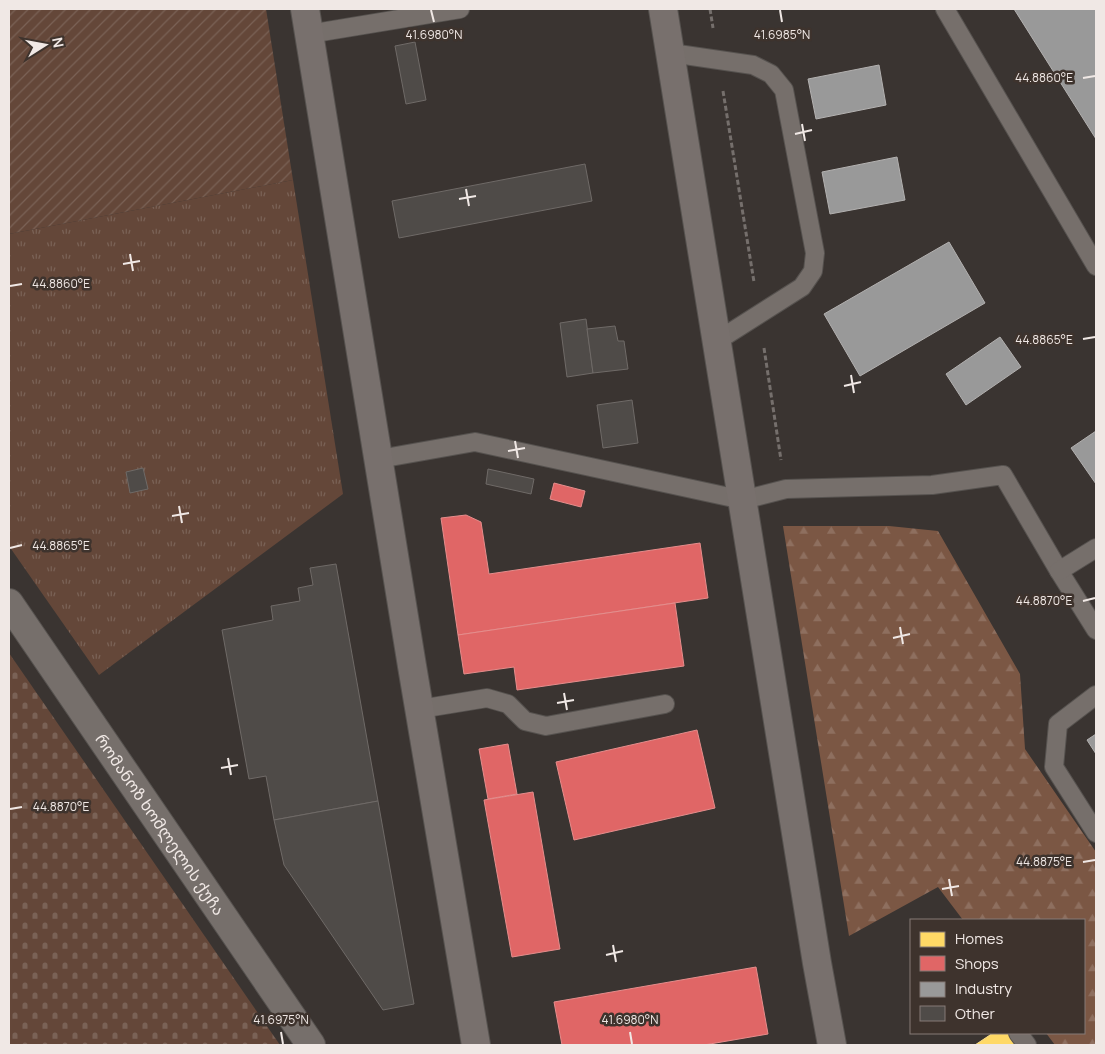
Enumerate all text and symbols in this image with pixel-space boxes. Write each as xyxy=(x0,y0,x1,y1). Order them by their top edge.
north arrow xyxy=(20,20,70,70)
text: 41.6980°N xyxy=(406,26,463,43)
text: 41.6985°N xyxy=(754,26,810,43)
text: N xyxy=(48,36,69,49)
text: 44.8860°E xyxy=(1015,69,1073,86)
text: 44.8860°E xyxy=(32,275,90,292)
text: 44.8865°E xyxy=(1015,331,1073,348)
text: 44.8865°E xyxy=(32,537,90,554)
text: 44.8870°E xyxy=(1016,592,1072,609)
street label: რომანოზ ხომლელის ქუჩა xyxy=(90,729,230,919)
text: 44.8870°E xyxy=(33,798,89,815)
text: 44.8875°E xyxy=(1016,853,1072,870)
legend xyxy=(910,919,1085,1034)
text: Homes xyxy=(955,928,1004,949)
text: Shops xyxy=(955,953,999,974)
text: Industry xyxy=(955,978,1012,999)
text: Other xyxy=(955,1003,996,1024)
text: 41.6975°N xyxy=(253,1011,309,1028)
text: 41.6980°N xyxy=(602,1011,659,1028)

